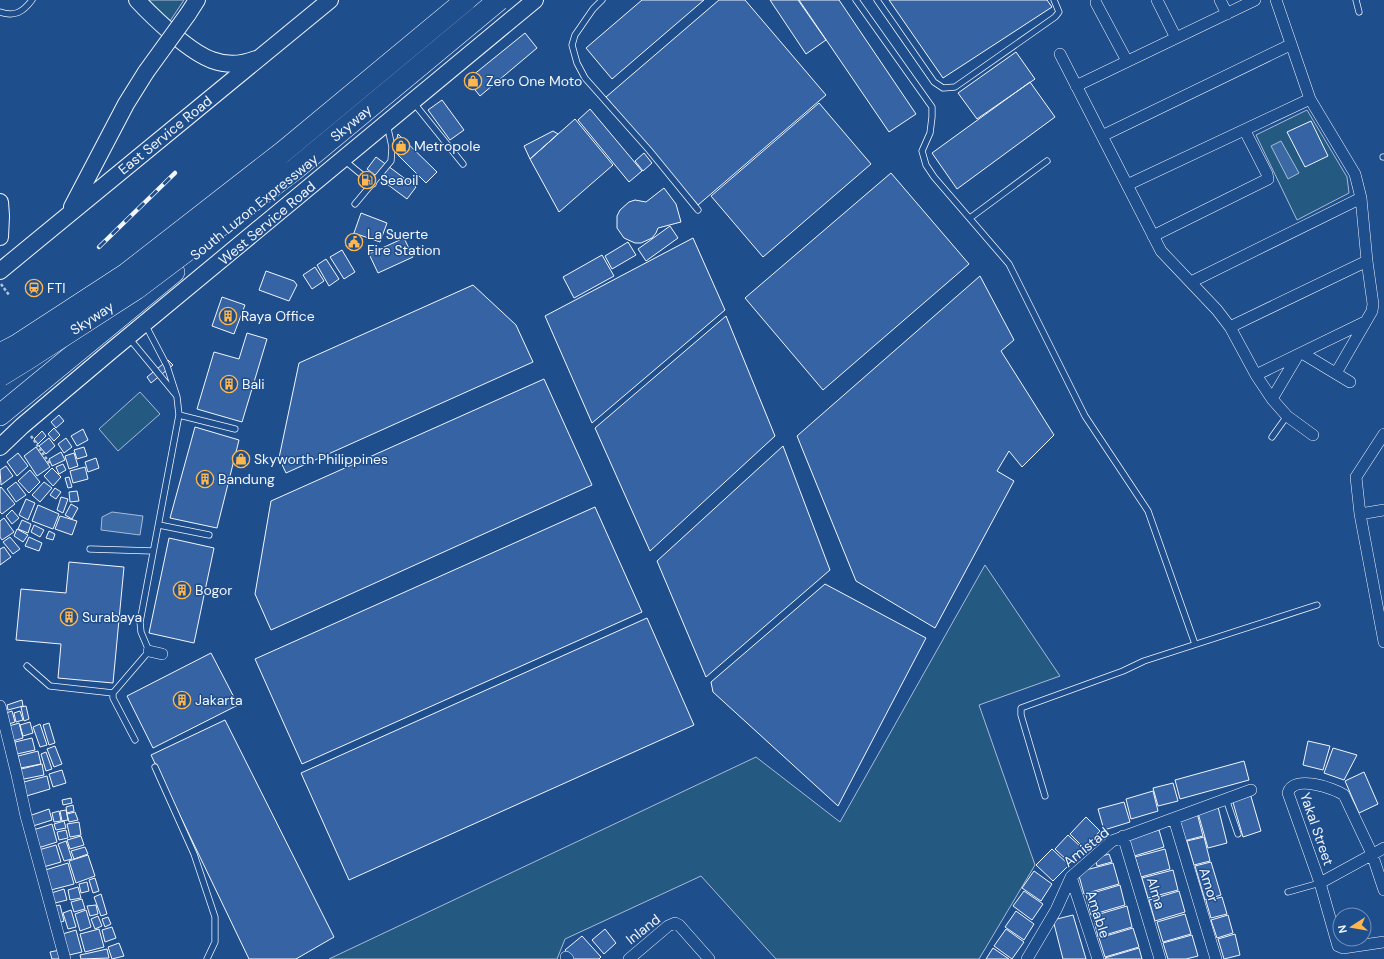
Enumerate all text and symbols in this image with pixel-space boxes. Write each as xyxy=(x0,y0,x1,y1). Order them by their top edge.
shop icon: Zero One Moto xyxy=(463,71,483,91)
place label: Zero One Moto xyxy=(486,72,582,90)
street label: East Service Road xyxy=(114,92,216,178)
street label: Skyway xyxy=(327,100,376,146)
shop icon: Metropole xyxy=(391,136,411,156)
place label: Metropole xyxy=(414,137,480,155)
street label: South Luzon Expressway xyxy=(186,150,322,264)
fuel station icon: Seaoil xyxy=(357,170,377,190)
place label: Seaoil xyxy=(380,171,418,189)
street label: West Service Road xyxy=(215,177,319,269)
place label: La Suerte Fire Station xyxy=(367,225,441,259)
public building icon: La Suerte Fire Station xyxy=(344,232,364,252)
station icon: FTI xyxy=(24,278,44,298)
place label: FTI xyxy=(47,279,66,297)
street label: Skyway xyxy=(67,297,117,339)
building icon: Raya Office xyxy=(218,306,238,326)
place label: Raya Office xyxy=(241,307,315,325)
building icon: Bali xyxy=(219,374,239,394)
place label: Bali xyxy=(242,375,265,393)
shop icon: Skyworth Philippines xyxy=(231,449,251,469)
place label: Skyworth Philippines xyxy=(254,450,388,468)
building icon: Bandung xyxy=(195,469,215,489)
place label: Bandung xyxy=(218,470,275,488)
building icon: Bogor xyxy=(172,580,192,600)
place label: Bogor xyxy=(195,581,232,599)
building icon: Surabaya xyxy=(59,607,79,627)
place label: Surabaya xyxy=(82,608,142,626)
building icon: Jakarta xyxy=(172,690,192,710)
place label: Jakarta xyxy=(195,691,243,709)
street label: Yakal Street xyxy=(1296,790,1338,868)
street label: Amistad xyxy=(1059,823,1113,871)
street label: Amor xyxy=(1195,866,1223,904)
street label: Alma xyxy=(1143,875,1169,911)
street label: Amable xyxy=(1082,888,1114,940)
north arrow xyxy=(1332,907,1372,947)
street label: Inland xyxy=(622,910,664,948)
text: N xyxy=(1335,924,1350,934)

